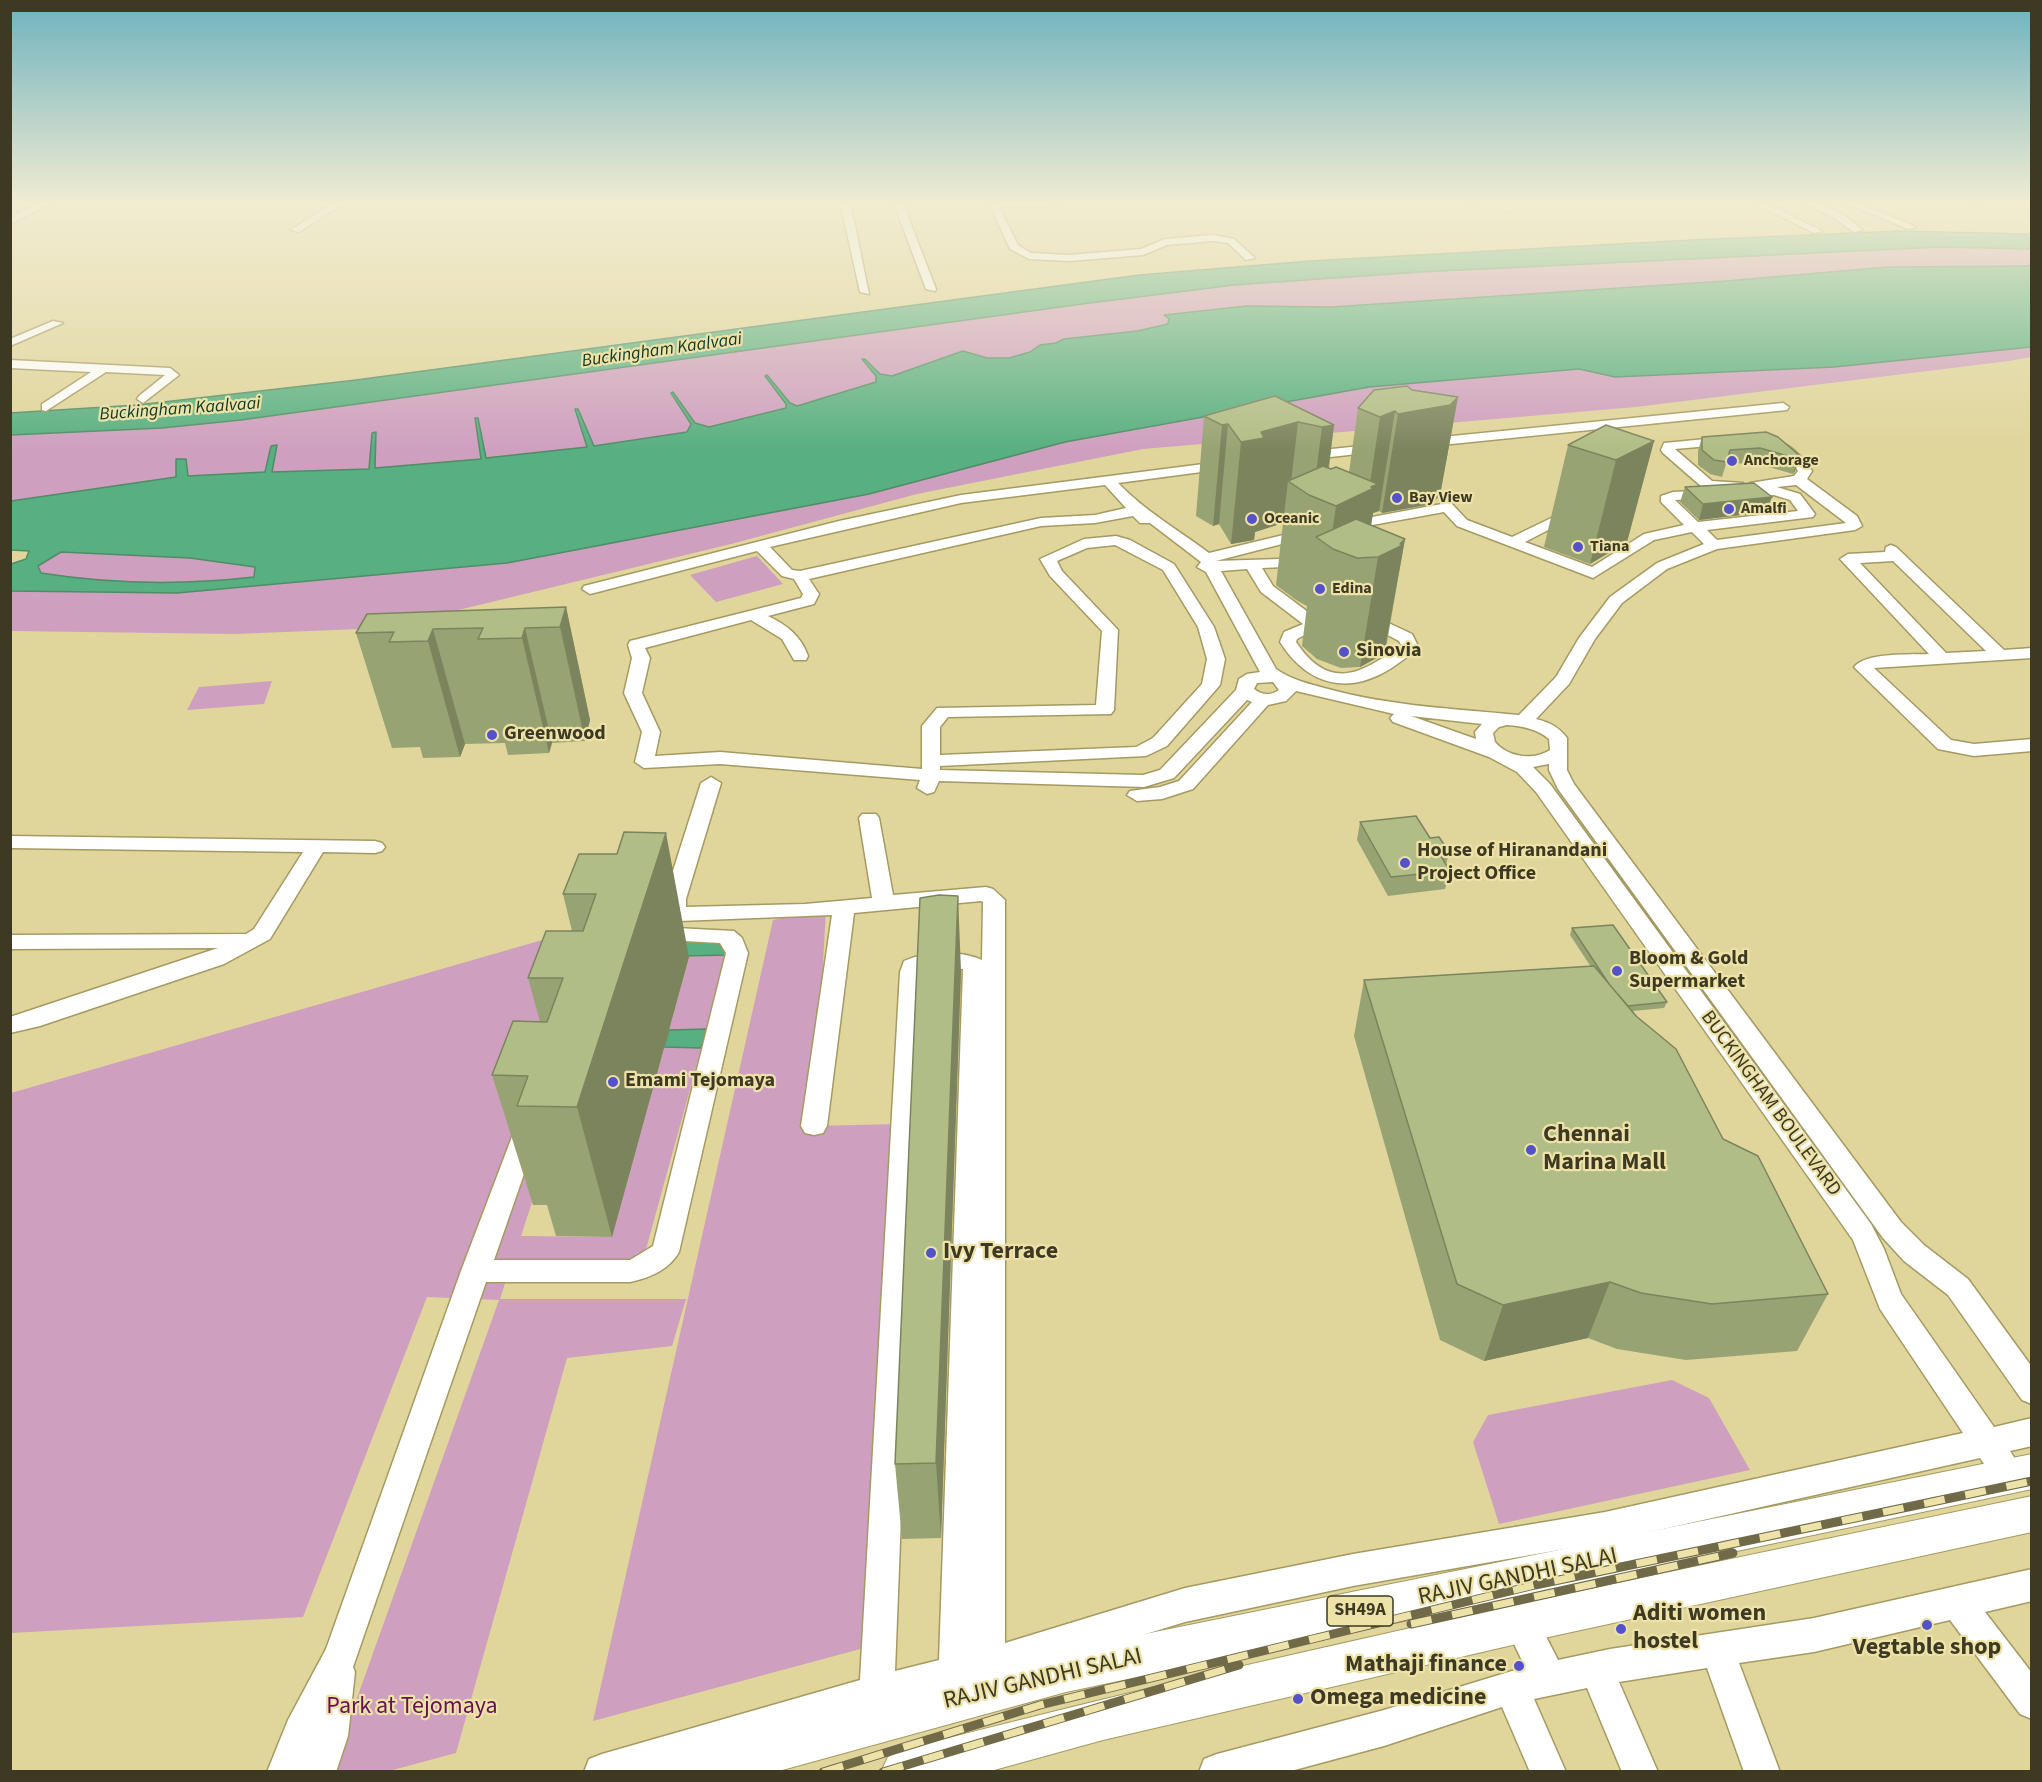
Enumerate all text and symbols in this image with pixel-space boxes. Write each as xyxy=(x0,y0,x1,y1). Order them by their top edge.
water label: Buckingham Kaalvaai xyxy=(581,329,743,373)
water label: Buckingham Kaalvaai xyxy=(99,394,261,426)
place label: Anchorage xyxy=(1744,451,1819,471)
marker: Anchorage xyxy=(1725,454,1739,468)
place label: Bay View xyxy=(1409,488,1473,508)
marker: Bay View xyxy=(1390,491,1404,505)
place label: Amalfi xyxy=(1741,499,1787,519)
marker: Amalfi xyxy=(1722,502,1736,516)
place label: Oceanic xyxy=(1264,509,1320,529)
marker: Oceanic xyxy=(1245,512,1259,526)
place label: Tiana xyxy=(1590,537,1629,557)
marker: Tiana xyxy=(1571,540,1585,554)
place label: Edina xyxy=(1332,579,1372,599)
marker: Edina xyxy=(1313,582,1327,596)
place label: Sinovia xyxy=(1356,640,1422,664)
marker: Sinovia xyxy=(1337,645,1351,659)
place label: Greenwood xyxy=(504,723,606,747)
marker: Greenwood xyxy=(485,728,499,742)
place label: House of Hiranandani Project Office xyxy=(1417,840,1607,887)
marker: House of Hiranandani Project Office xyxy=(1398,856,1412,870)
place label: Bloom & Gold Supermarket xyxy=(1629,948,1749,995)
marker: Bloom & Gold Supermarket xyxy=(1610,964,1624,978)
street label: BUCKINGHAM BOULEVARD xyxy=(1695,1007,1845,1201)
place label: Emami Tejomaya xyxy=(625,1070,775,1094)
marker: Emami Tejomaya xyxy=(606,1075,620,1089)
place label: Chennai Marina Mall xyxy=(1543,1122,1666,1178)
marker: Chennai Marina Mall xyxy=(1524,1143,1538,1157)
place label: Ivy Terrace xyxy=(943,1239,1058,1267)
marker: Ivy Terrace xyxy=(924,1246,938,1260)
street label: RAJIV GANDHI SALAI xyxy=(1416,1543,1620,1613)
road number: SH49A xyxy=(1327,1596,1393,1626)
place label: Aditi women hostel xyxy=(1633,1601,1766,1657)
marker: Vegtable shop xyxy=(1920,1618,1934,1632)
marker: Aditi women hostel xyxy=(1614,1622,1628,1636)
place label: Vegtable shop xyxy=(1853,1635,2001,1663)
street label: RAJIV GANDHI SALAI xyxy=(941,1643,1145,1717)
place label: Mathaji finance xyxy=(1345,1652,1507,1680)
marker: Mathaji finance xyxy=(1512,1659,1526,1673)
place label: Omega medicine xyxy=(1310,1685,1486,1713)
marker: Omega medicine xyxy=(1291,1692,1305,1706)
park label: Park at Tejomaya xyxy=(326,1694,498,1722)

